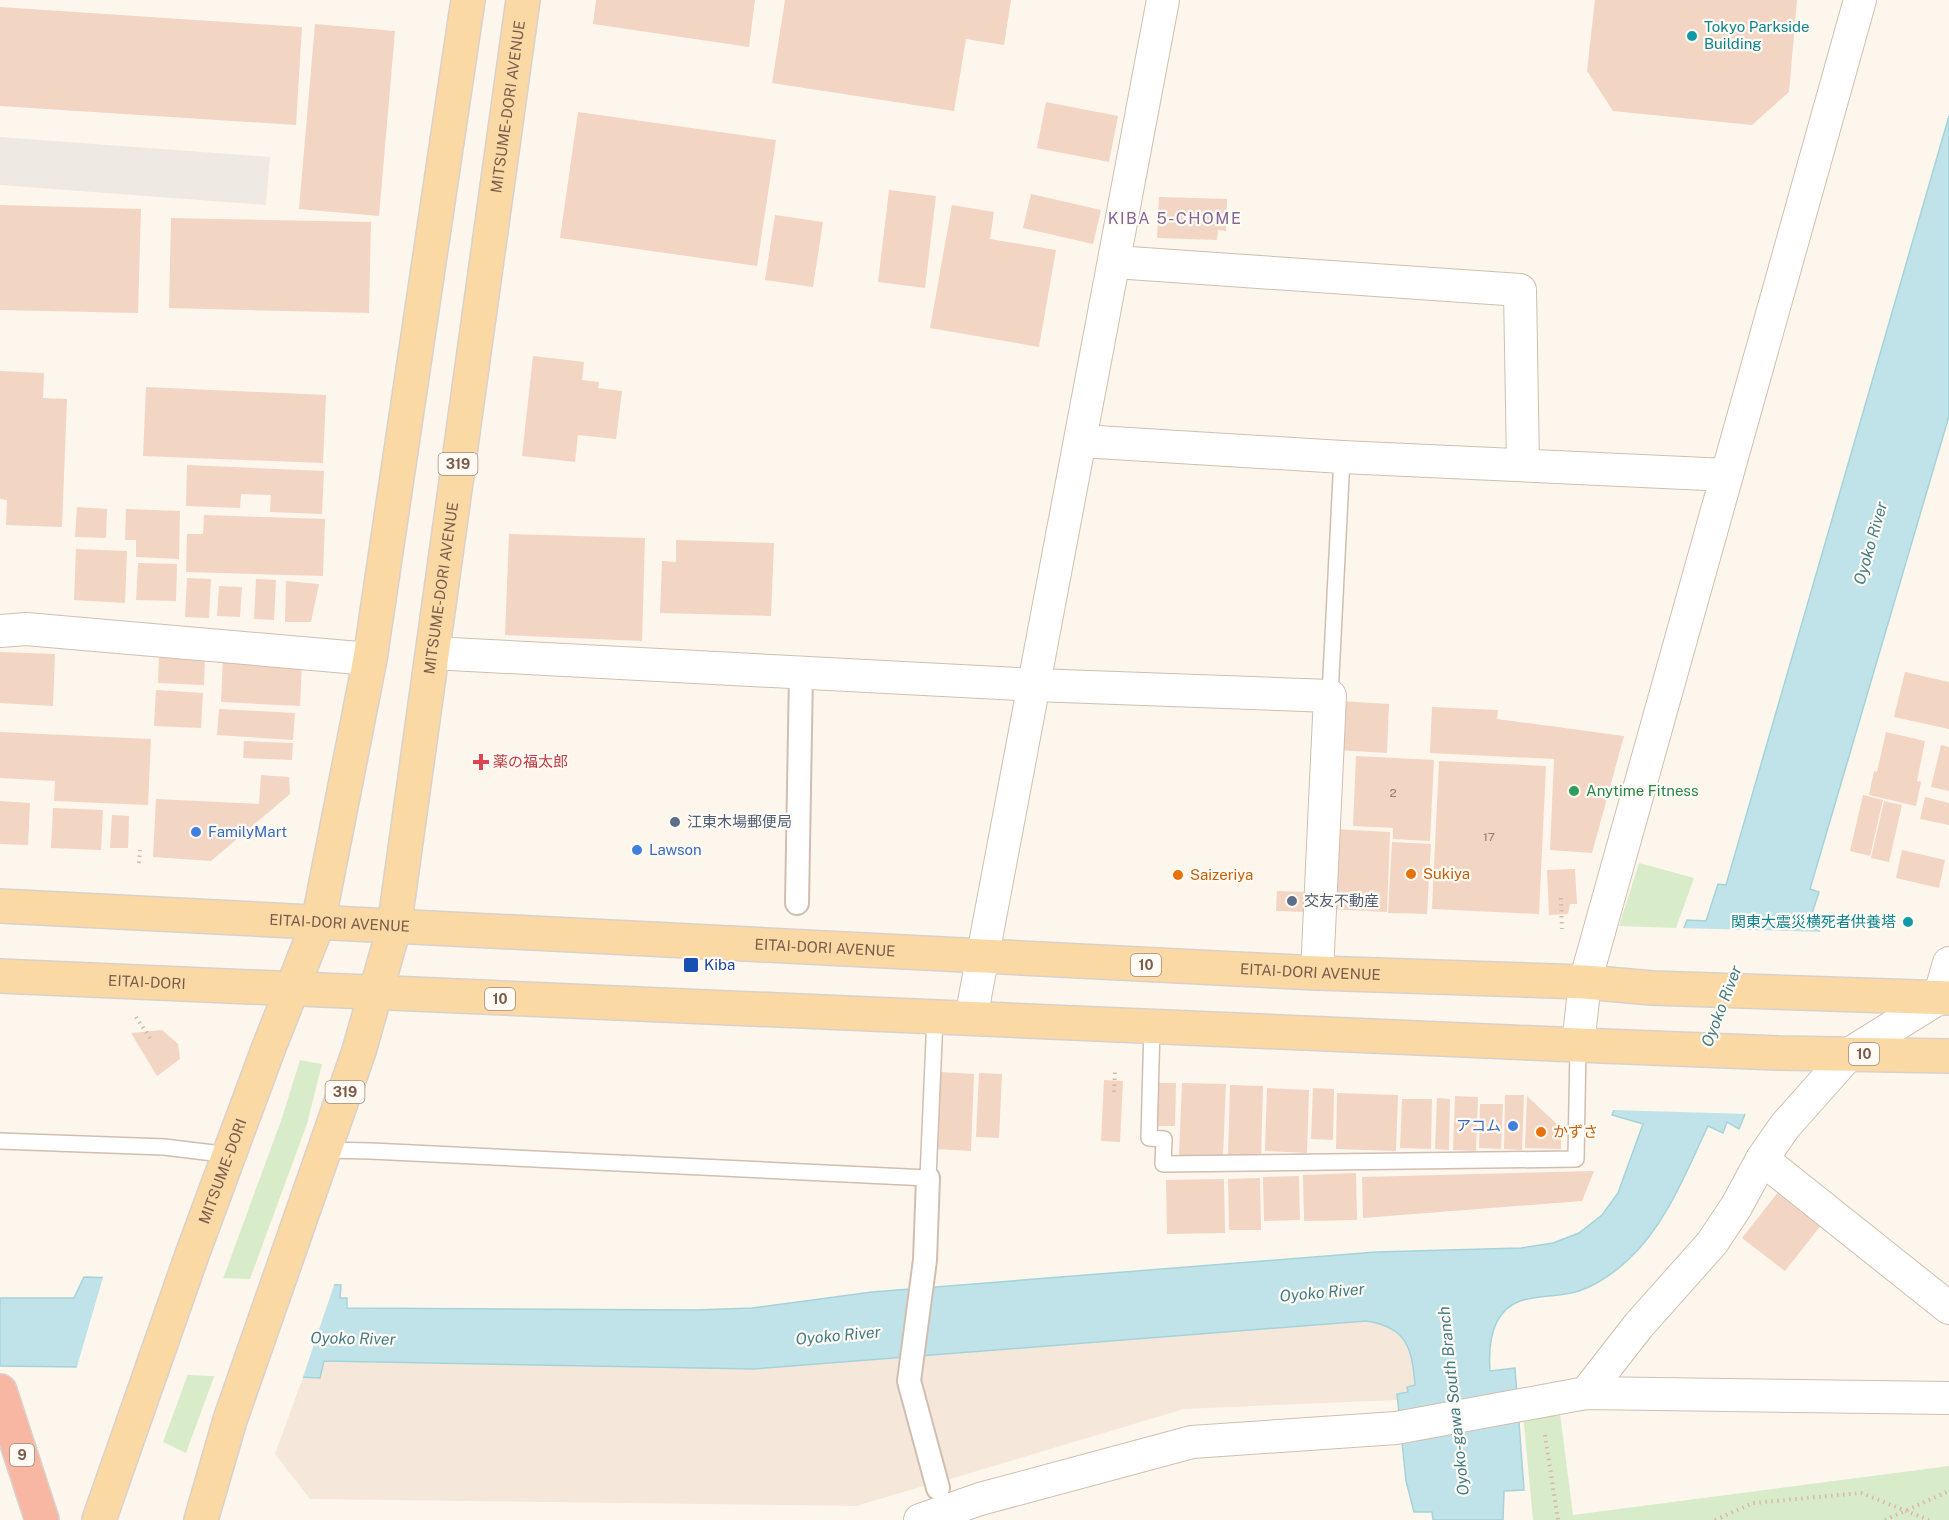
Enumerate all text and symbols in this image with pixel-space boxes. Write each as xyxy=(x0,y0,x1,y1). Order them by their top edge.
place label: Tokyo Parkside Building xyxy=(1704,18,1809,52)
street label: MITSUME-DORI AVENUE xyxy=(487,19,528,194)
marker: Tokyo Parkside Building xyxy=(1685,29,1699,43)
district label: KIBA 5-CHOME xyxy=(1108,209,1242,228)
road number: 319 xyxy=(438,453,478,475)
water label: Oyoko River xyxy=(1850,499,1892,587)
street label: MITSUME-DORI AVENUE xyxy=(420,501,461,675)
place label: 薬の福太郎 xyxy=(493,753,568,770)
marker: 薬の福太郎 xyxy=(474,755,488,769)
place label: Anytime Fitness xyxy=(1586,782,1699,799)
marker: Anytime Fitness xyxy=(1567,784,1581,798)
house number: 2 xyxy=(1389,786,1397,800)
place label: 江東木場郵便局 xyxy=(687,813,792,830)
marker: 江東木場郵便局 xyxy=(668,815,682,829)
place label: FamilyMart xyxy=(208,823,287,840)
marker: FamilyMart xyxy=(189,825,203,839)
house number: 17 xyxy=(1483,830,1495,844)
place label: Lawson xyxy=(649,841,702,858)
marker: Lawson xyxy=(630,843,644,857)
place label: Sukiya xyxy=(1423,865,1470,882)
place label: Saizeriya xyxy=(1190,866,1253,883)
marker: Sukiya xyxy=(1404,867,1418,881)
marker: Saizeriya xyxy=(1171,868,1185,882)
place label: 交友不動産 xyxy=(1304,892,1379,909)
marker: 交友不動産 xyxy=(1285,894,1299,908)
street label: EITAI-DORI AVENUE xyxy=(269,911,410,935)
place label: 関東大震災横死者供養塔 xyxy=(1731,913,1896,930)
marker: 関東大震災横死者供養塔 xyxy=(1901,915,1915,929)
street label: EITAI-DORI AVENUE xyxy=(754,935,896,960)
road number: 10 xyxy=(1131,954,1161,976)
marker: Kiba xyxy=(682,956,700,974)
place label: Kiba xyxy=(704,956,735,973)
street label: EITAI-DORI AVENUE xyxy=(1240,960,1381,983)
water label: Oyoko River xyxy=(1697,962,1746,1049)
street label: EITAI-DORI xyxy=(108,972,186,992)
road number: 10 xyxy=(485,988,515,1010)
road number: 10 xyxy=(1849,1043,1879,1065)
road number: 319 xyxy=(326,1081,364,1103)
street label: MITSUME-DORI xyxy=(195,1116,250,1226)
place label: アコム xyxy=(1456,1117,1501,1134)
marker: アコム xyxy=(1506,1119,1520,1133)
place label: かずさ xyxy=(1553,1123,1598,1140)
marker: かずさ xyxy=(1534,1125,1548,1139)
water label: Oyoko River xyxy=(1279,1279,1366,1306)
water label: Oyoko-gawa South Branch xyxy=(1434,1305,1473,1497)
water label: Oyoko River xyxy=(795,1322,882,1349)
water label: Oyoko River xyxy=(310,1328,397,1349)
road number: 9 xyxy=(10,1444,34,1466)

